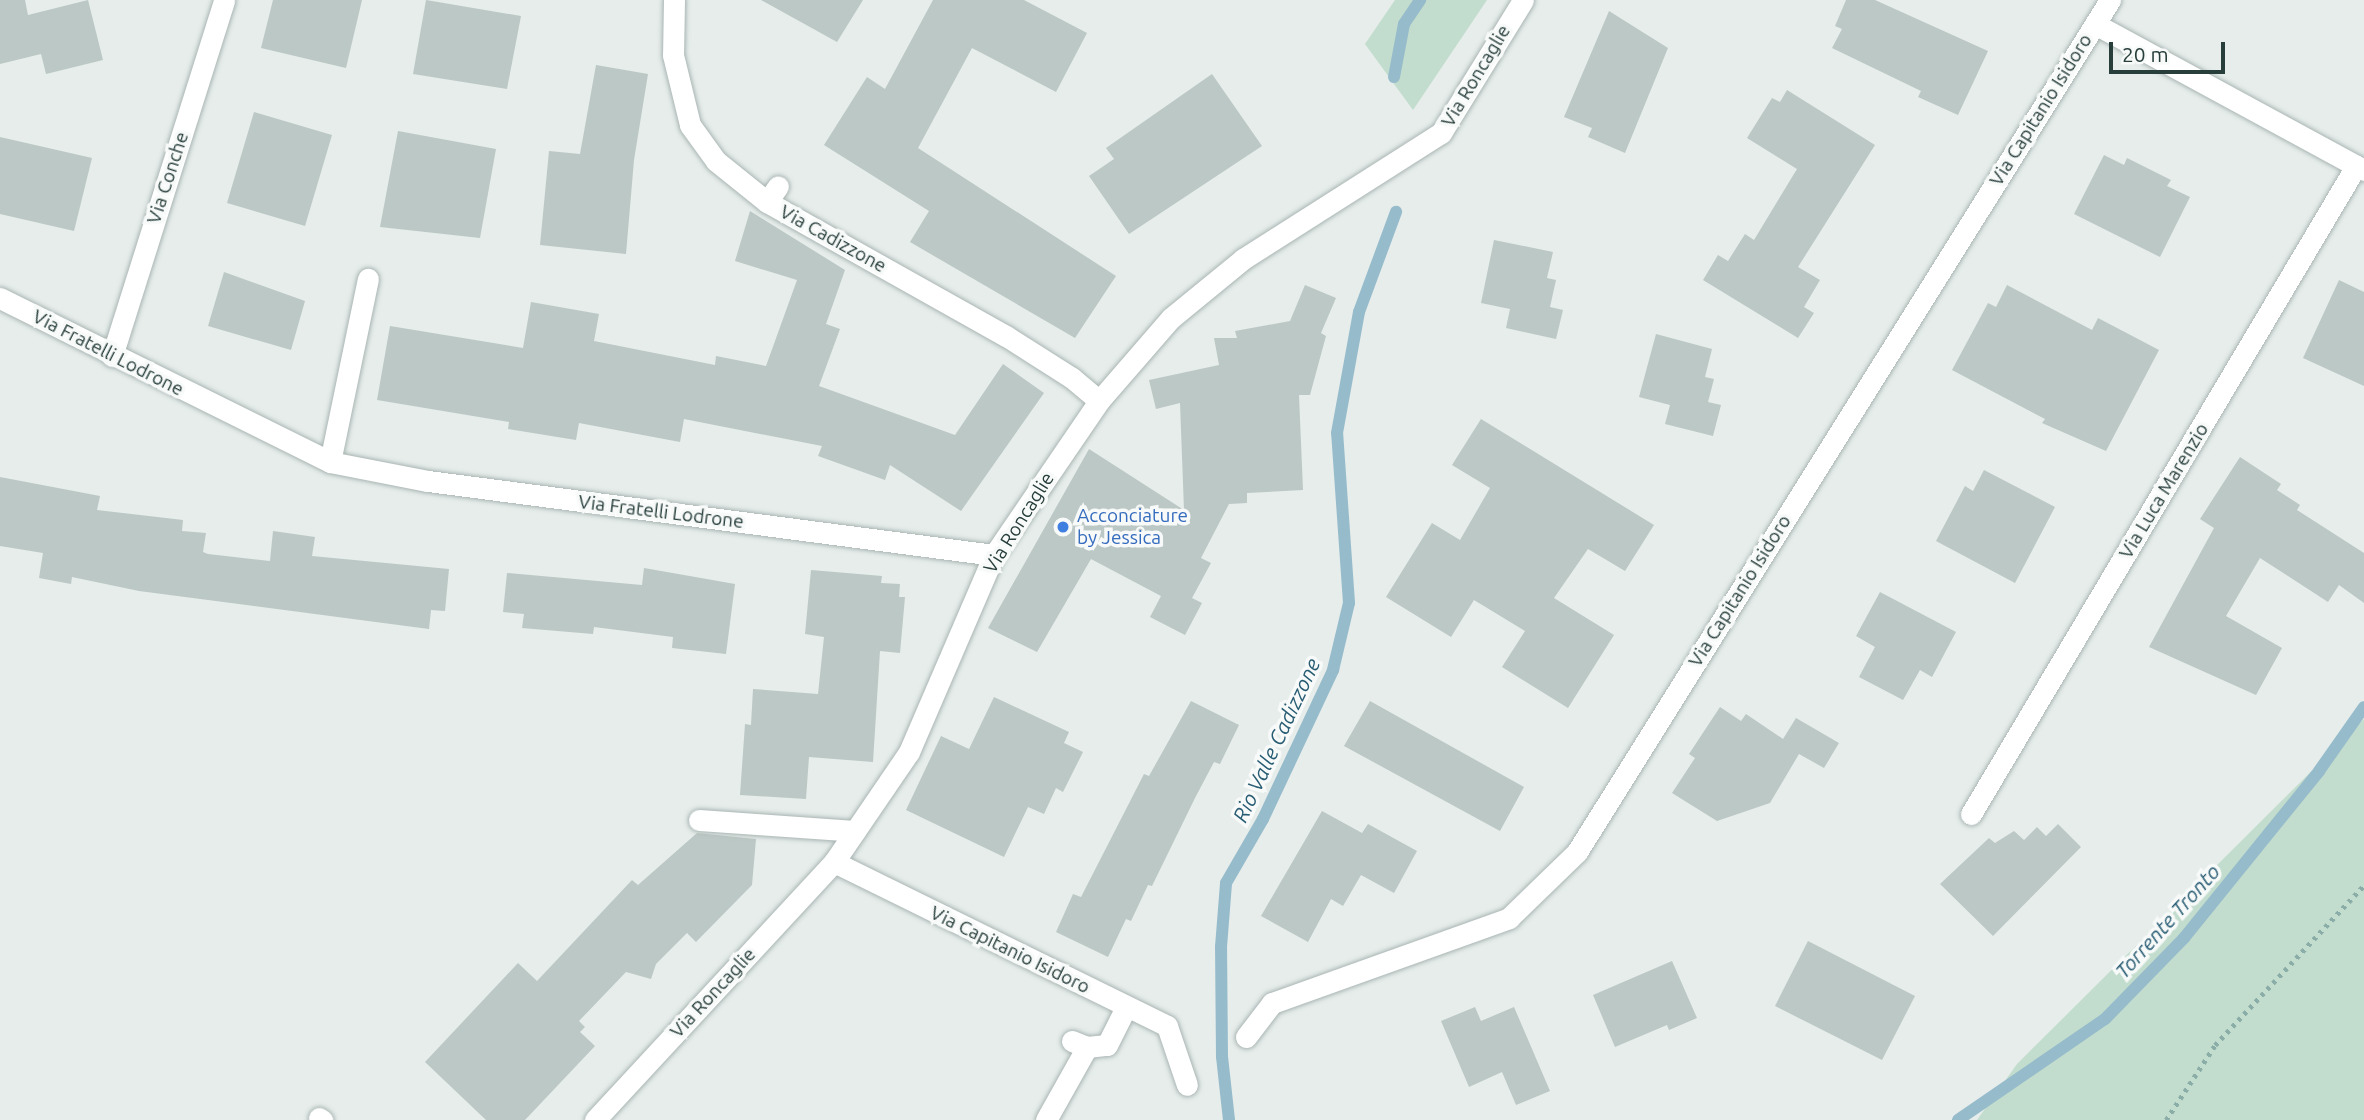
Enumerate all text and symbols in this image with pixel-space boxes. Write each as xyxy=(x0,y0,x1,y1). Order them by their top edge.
street label: Via Roncaglie xyxy=(1437,21,1515,131)
scale bar xyxy=(2112,28,2228,72)
street label: Via Capitanio Isidoro xyxy=(1985,30,2097,190)
text: 20 m xyxy=(2122,42,2169,66)
street label: Via Conche xyxy=(142,129,194,227)
street label: Via Cadizzone xyxy=(776,200,890,278)
street label: Via Fratelli Lodrone xyxy=(29,305,187,401)
street label: Via Luca Marenzio xyxy=(2115,419,2213,563)
street label: Via Roncaglie xyxy=(979,468,1059,578)
street label: Via Fratelli Lodrone xyxy=(577,491,745,533)
place label: Acconciature by Jessica xyxy=(1077,505,1188,549)
street label: Via Capitanio Isidoro xyxy=(1684,511,1796,671)
marker: Acconciature by Jessica xyxy=(1055,519,1071,535)
water label: Rio Valle Cadizzone xyxy=(1227,654,1325,826)
water label: Torrente Tronto xyxy=(2109,859,2225,983)
street label: Via Capitanio Isidoro xyxy=(926,901,1094,999)
street label: Via Roncaglie xyxy=(666,943,760,1043)

